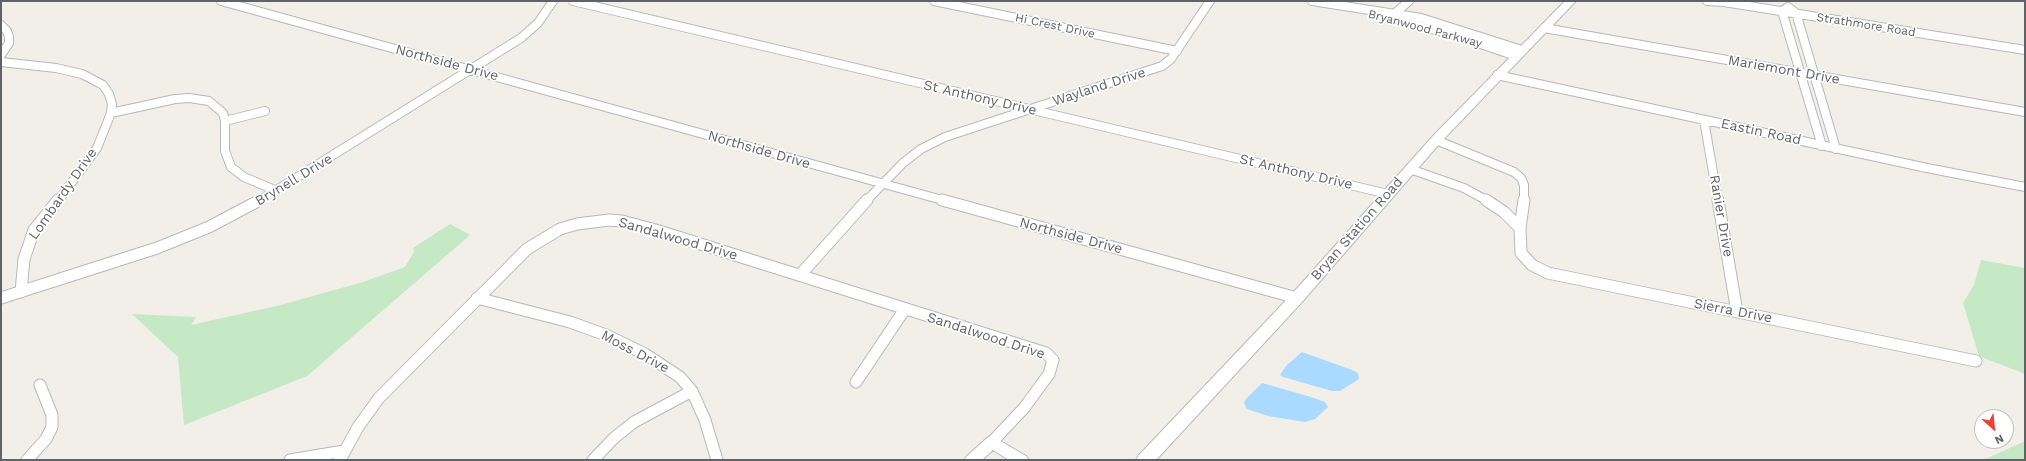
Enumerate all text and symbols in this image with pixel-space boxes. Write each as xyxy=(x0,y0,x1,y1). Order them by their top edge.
street label: Bryanwood Parkway xyxy=(1367,7,1483,51)
street label: Strathmore Road xyxy=(1815,10,1917,40)
street label: Hi Crest Drive xyxy=(1014,11,1096,41)
street label: Northside Drive xyxy=(394,41,500,85)
street label: Mariemont Drive xyxy=(1727,52,1841,88)
street label: Wayland Drive xyxy=(1050,64,1148,110)
street label: St Anthony Drive xyxy=(922,77,1038,119)
street label: Eastin Road xyxy=(1719,115,1803,149)
street label: Northside Drive xyxy=(706,127,812,173)
street label: Lombardy Drive xyxy=(25,145,101,243)
street label: Brynell Drive xyxy=(252,150,336,210)
street label: St Anthony Drive xyxy=(1238,151,1354,193)
street label: Bryan Station Road xyxy=(1308,174,1406,284)
street label: Ranier Drive xyxy=(1706,174,1736,258)
street label: Sandalwood Drive xyxy=(617,214,739,264)
street label: Northside Drive xyxy=(1018,214,1124,258)
street label: Sierra Drive xyxy=(1692,295,1774,327)
street label: Sandalwood Drive xyxy=(925,309,1047,363)
street label: Moss Drive xyxy=(598,327,672,377)
north arrow xyxy=(1974,409,2014,449)
text: N xyxy=(1993,432,2006,447)

